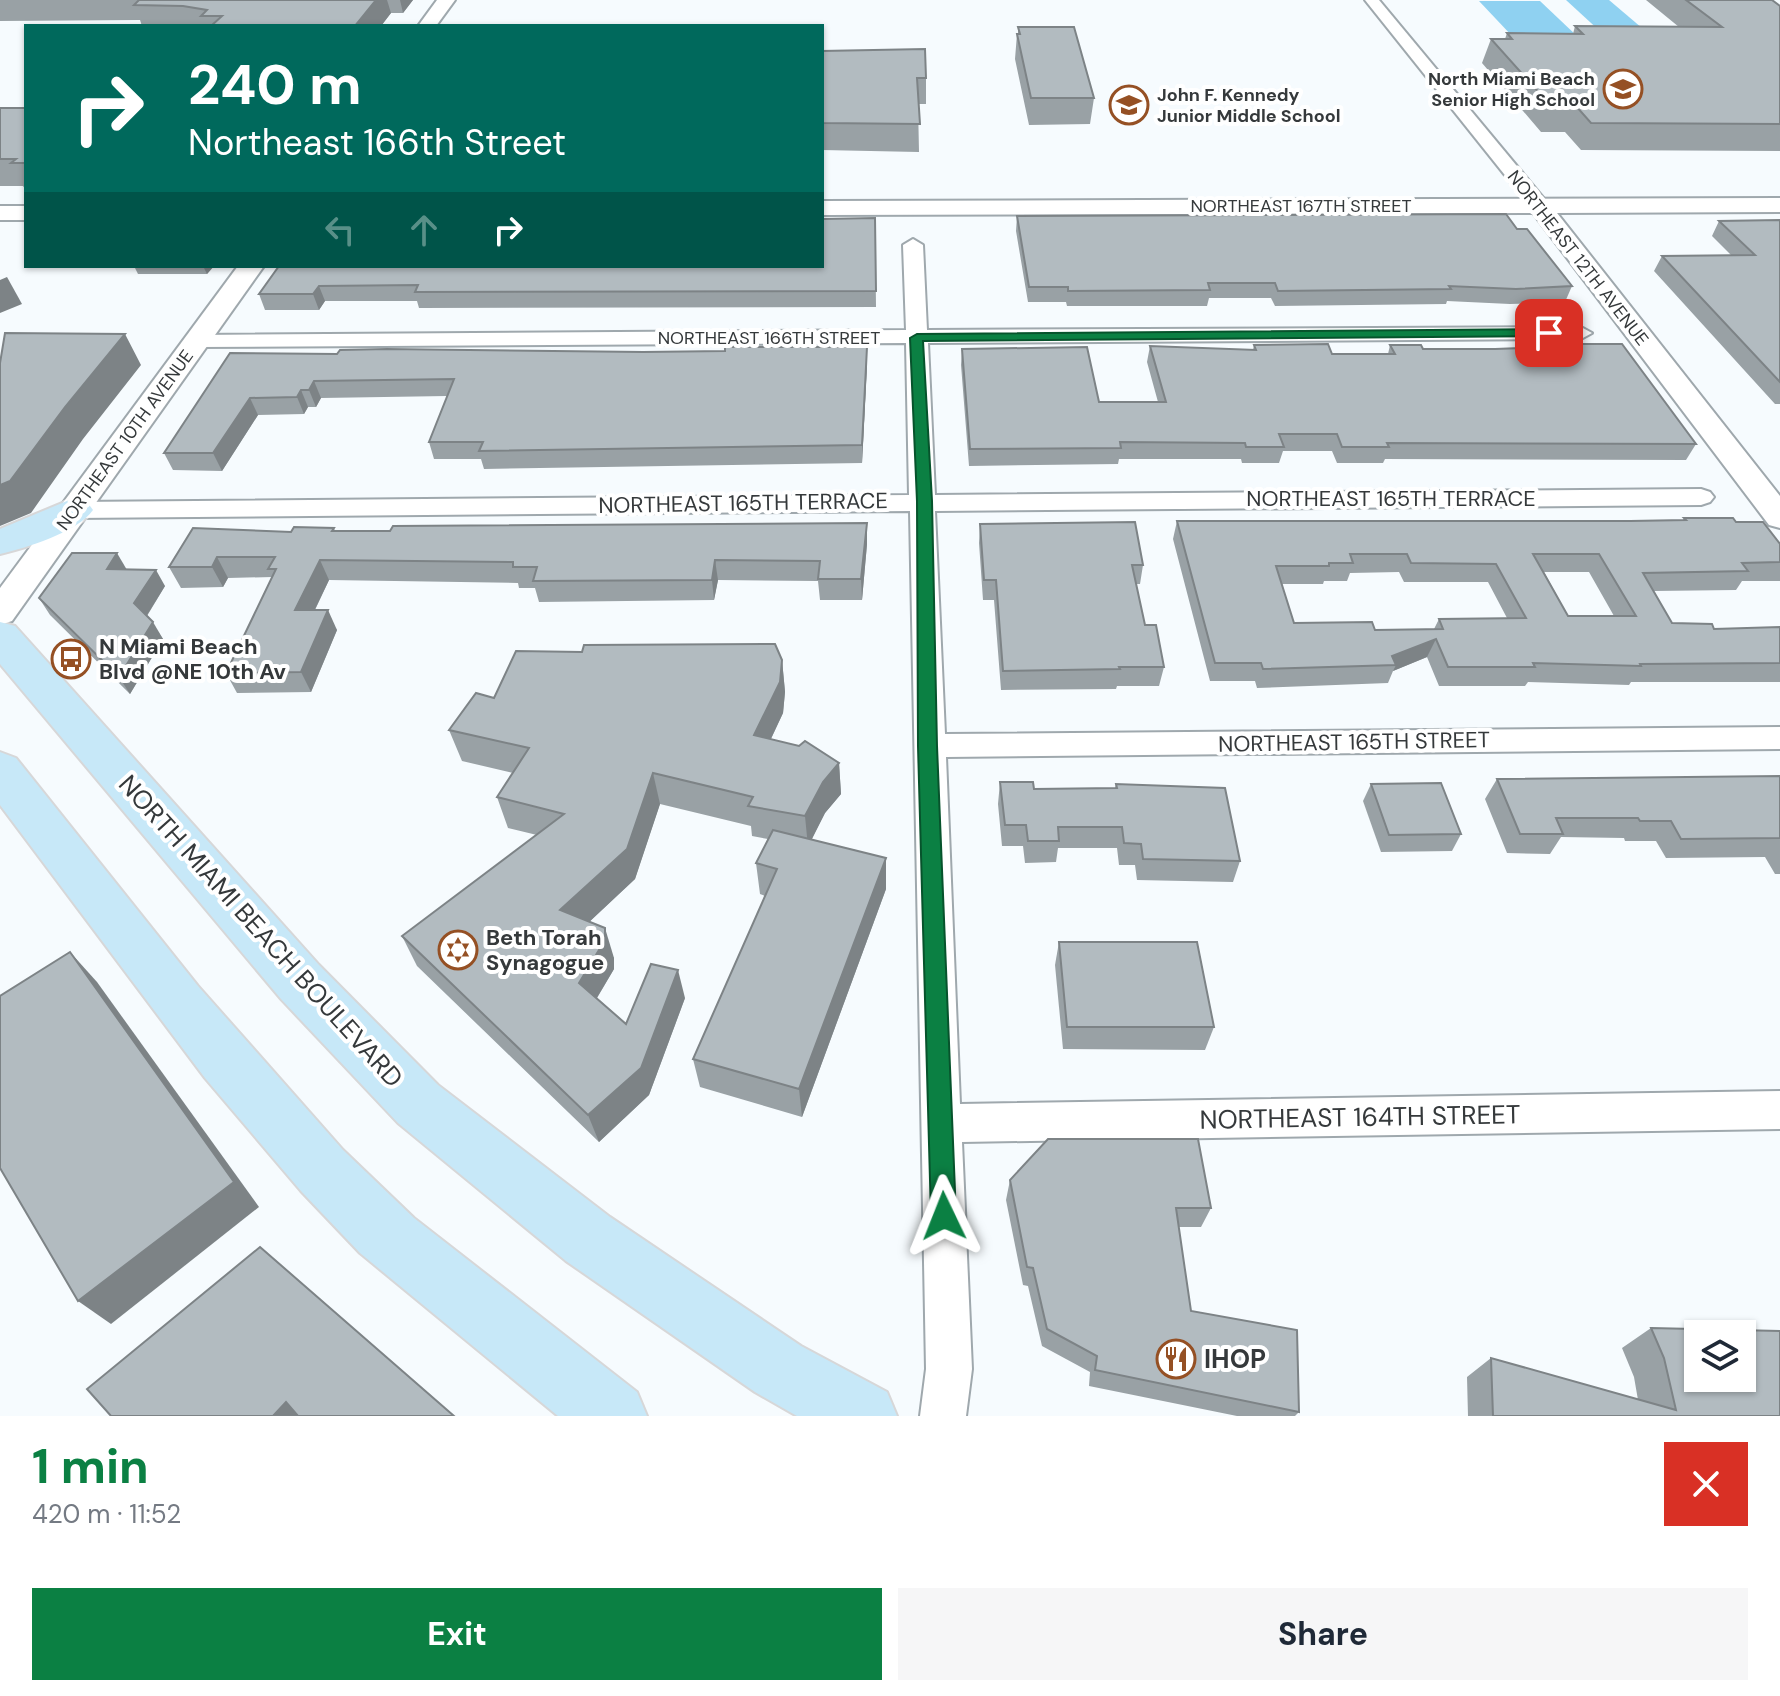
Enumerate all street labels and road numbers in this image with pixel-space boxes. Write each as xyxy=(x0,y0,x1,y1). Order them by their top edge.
street label: NORTHEAST 12TH AVENUE xyxy=(1502,165,1654,351)
street label: NORTHEAST 167TH STREET xyxy=(1190,194,1412,218)
street label: NORTHEAST 166TH STREET xyxy=(658,326,880,350)
street label: NORTHEAST 10TH AVENUE xyxy=(51,345,199,535)
street label: NORTHEAST 165TH TERRACE xyxy=(1246,484,1536,513)
street label: NORTHEAST 165TH TERRACE xyxy=(598,486,888,520)
street label: NORTHEAST 165TH STREET xyxy=(1218,725,1490,759)
street label: NORTH MIAMI BEACH BOULEVARD xyxy=(111,768,411,1094)
street label: NORTHEAST 164TH STREET xyxy=(1199,1097,1521,1137)

